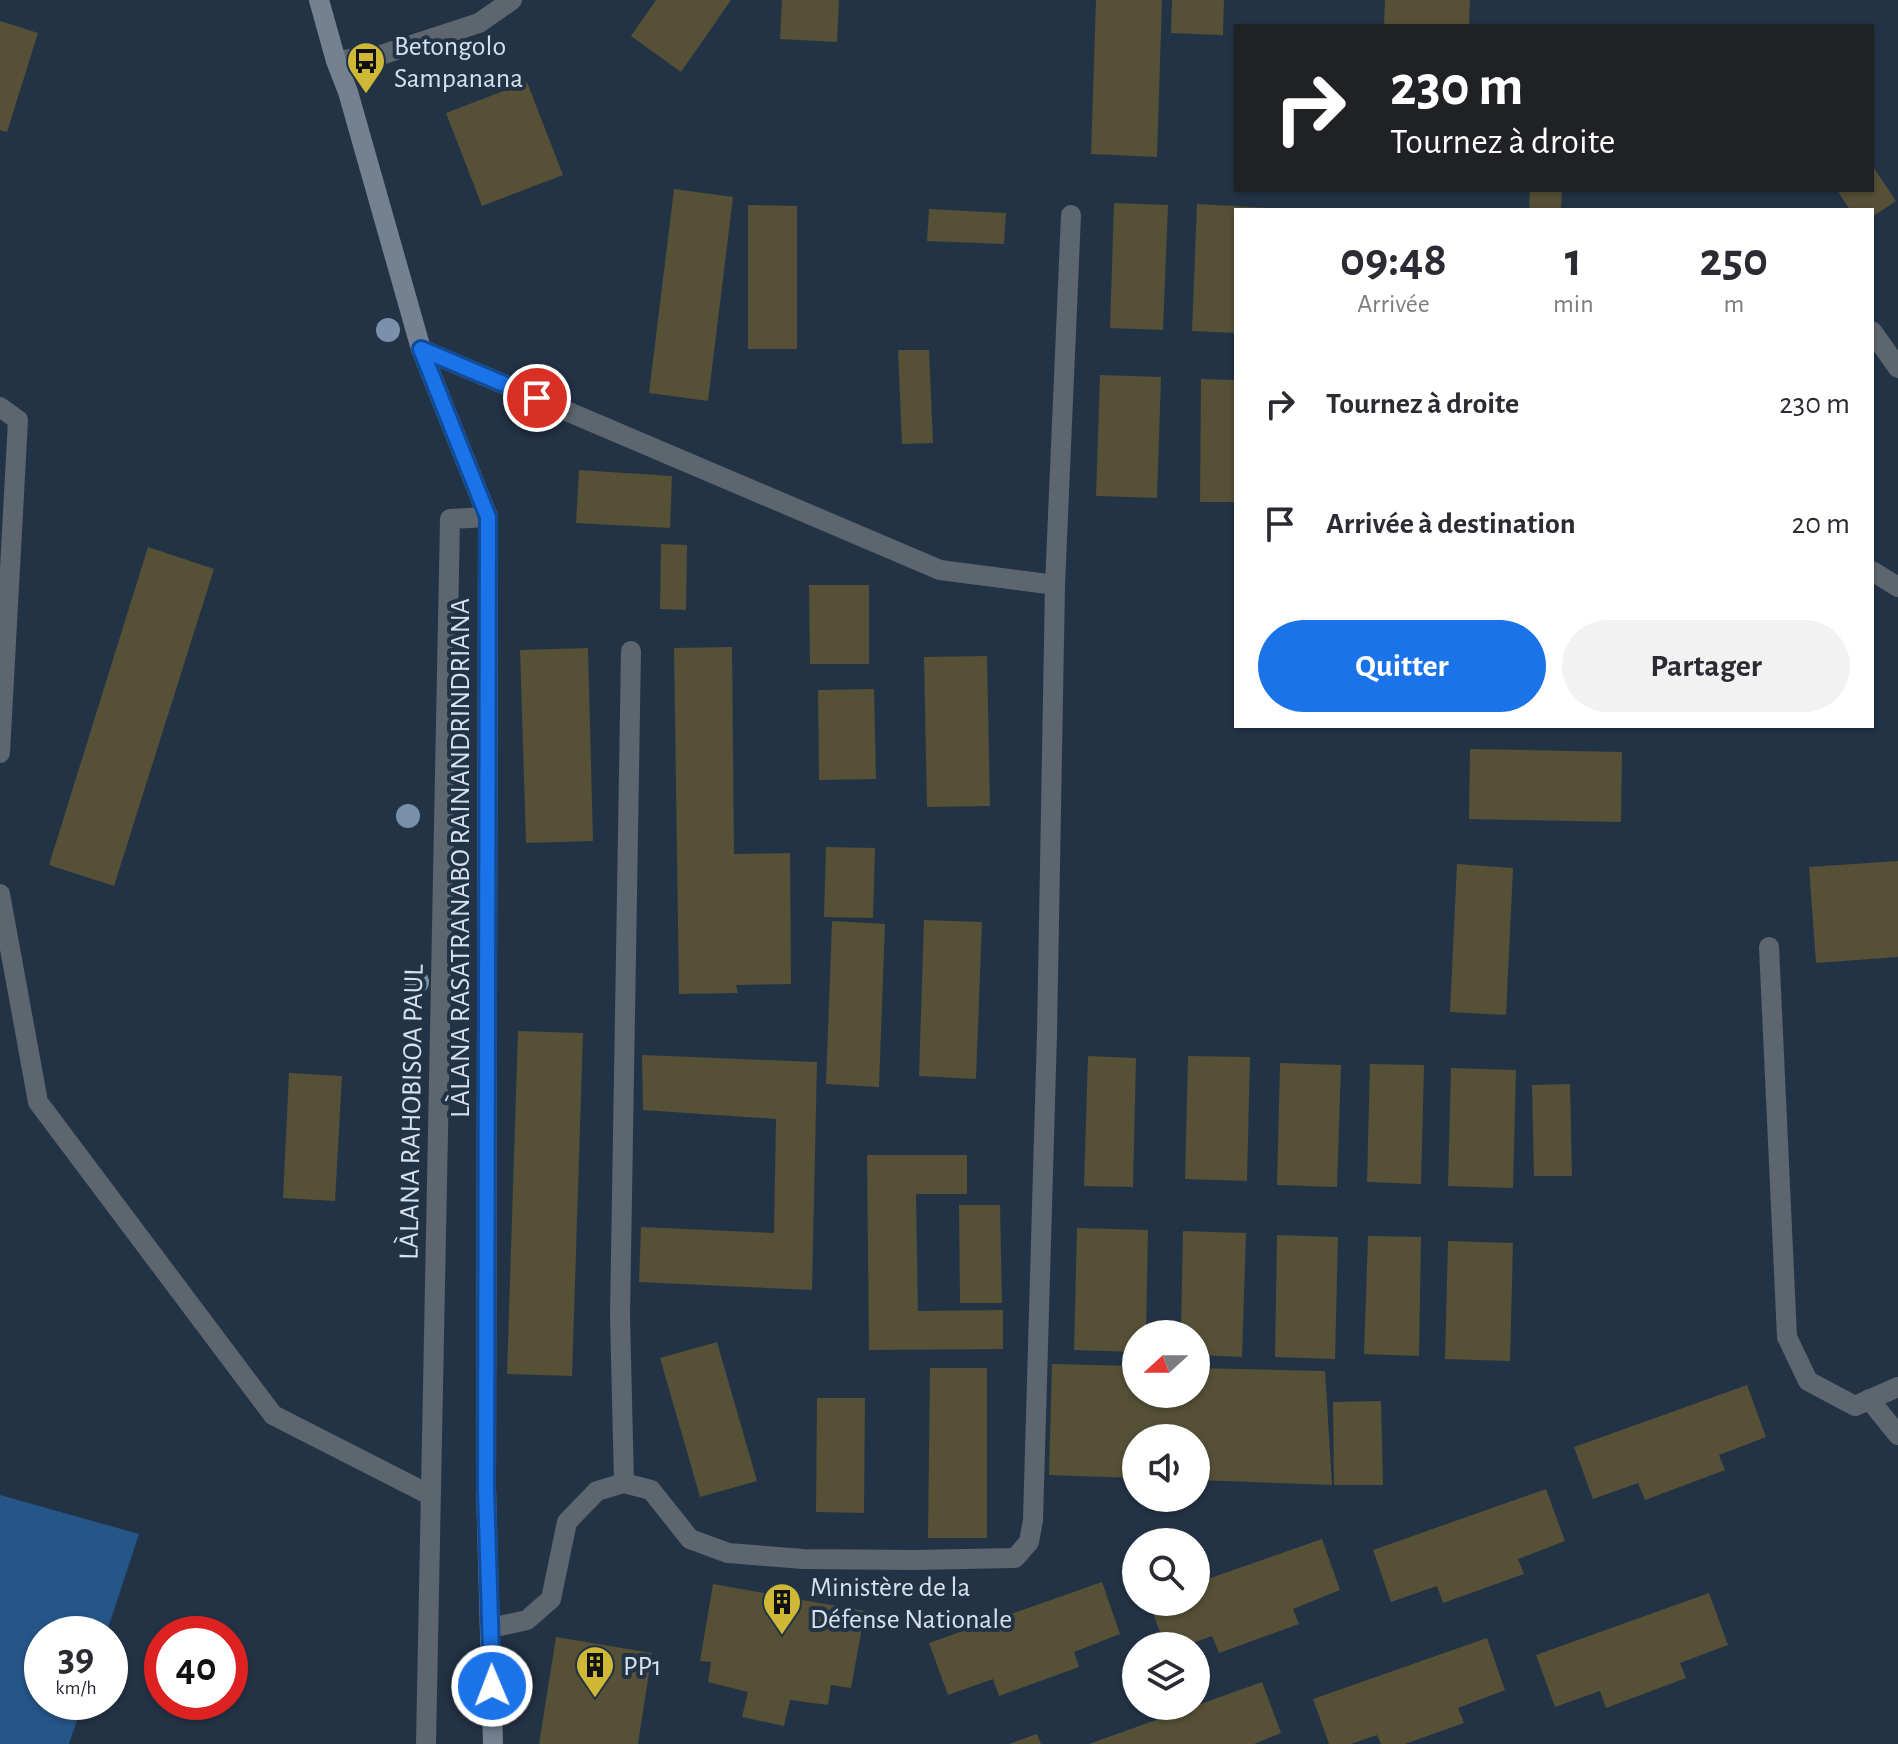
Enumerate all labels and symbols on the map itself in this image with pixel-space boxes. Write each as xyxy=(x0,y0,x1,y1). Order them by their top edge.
place label: Betongolo Sampanana xyxy=(394,33,523,93)
bus stop icon: Betongolo Sampanana xyxy=(345,40,387,95)
pin xyxy=(503,364,571,432)
street label: LÀLANA RASATRANABO RAINANDRINDRIANA xyxy=(444,598,475,1118)
street label: LÀLANA RAHOBISOA PAUL xyxy=(392,964,429,1260)
north arrow xyxy=(1122,1320,1210,1408)
place label: Ministère de la Défense Nationale xyxy=(810,1574,1012,1634)
building icon: Ministère de la Défense Nationale xyxy=(761,1581,803,1636)
speed limit sign: 40 xyxy=(144,1616,248,1720)
position arrow xyxy=(450,1644,534,1728)
building icon: PP1 xyxy=(574,1644,616,1699)
place label: PP1 xyxy=(623,1653,662,1681)

